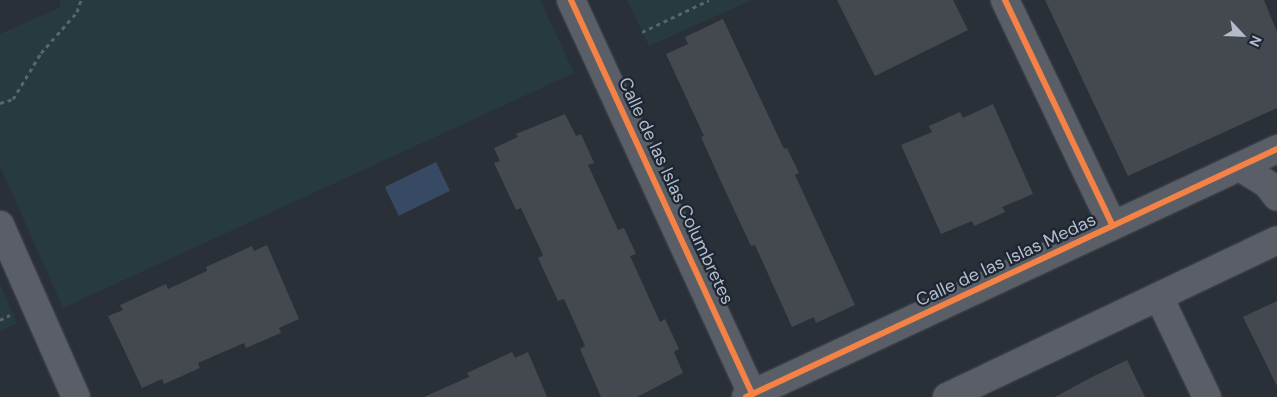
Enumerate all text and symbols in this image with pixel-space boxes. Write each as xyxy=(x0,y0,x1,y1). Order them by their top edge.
north arrow xyxy=(1217,10,1267,60)
text: N xyxy=(1245,33,1266,50)
street label: Calle de las Islas Columbretes xyxy=(614,74,738,308)
street label: Calle de las Islas Medas xyxy=(913,209,1099,311)

